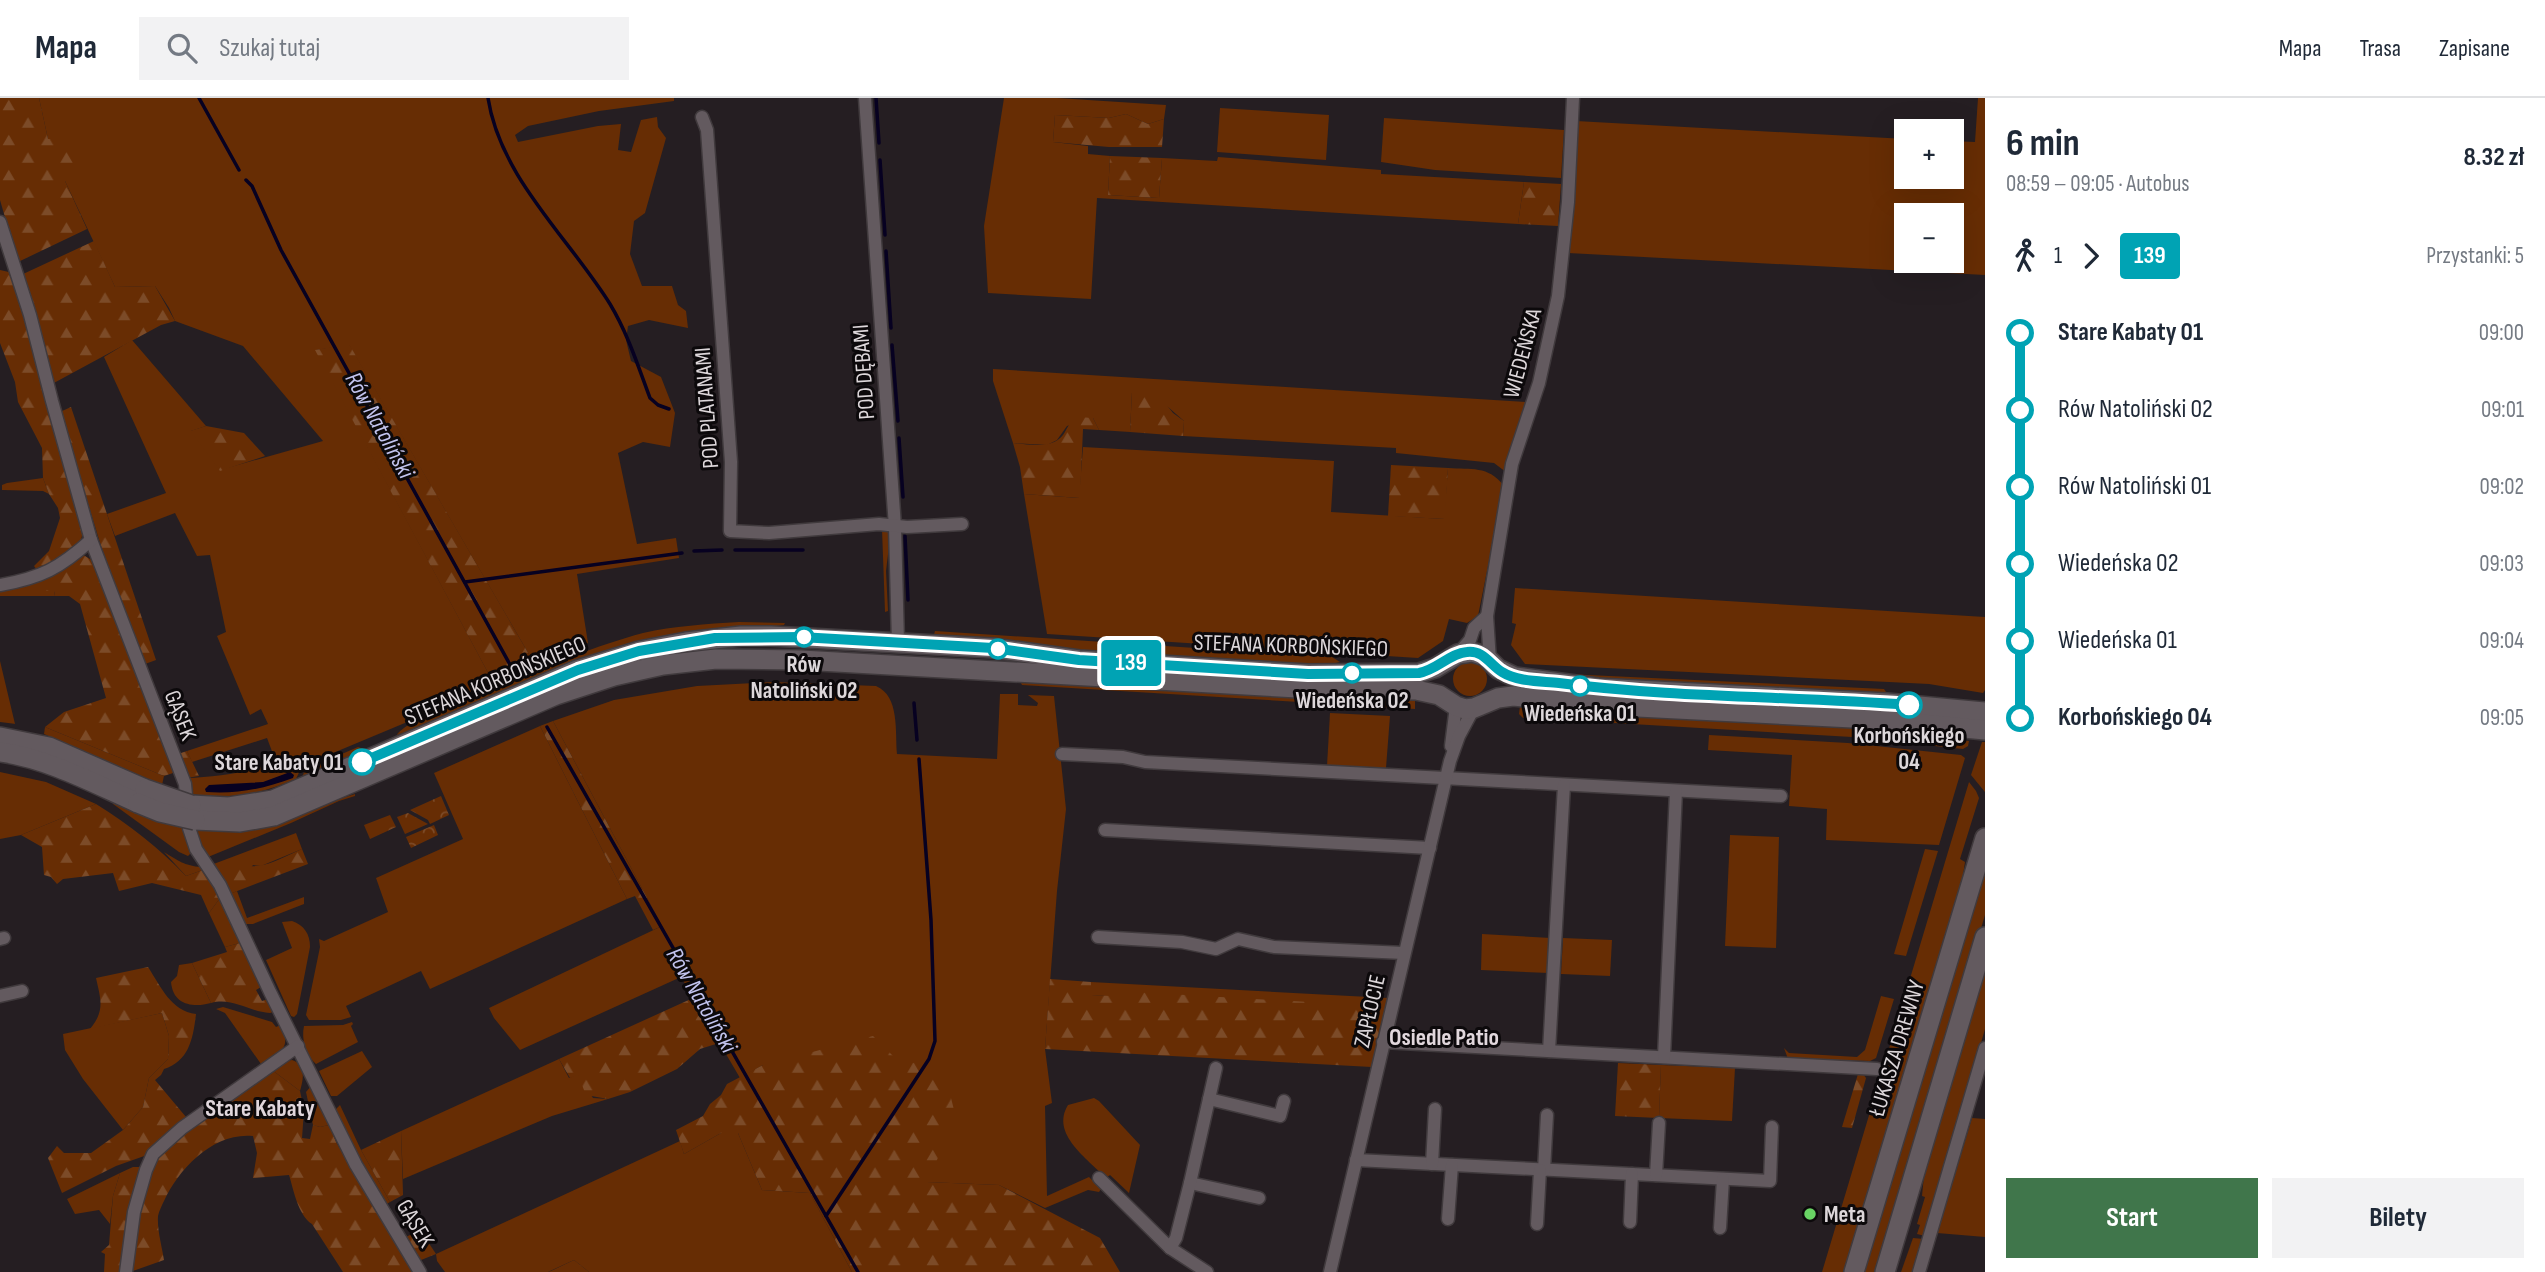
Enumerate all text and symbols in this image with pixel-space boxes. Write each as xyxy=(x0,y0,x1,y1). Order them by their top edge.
search box xyxy=(139,17,629,80)
text: Mapa xyxy=(35,28,97,68)
icon: search xyxy=(163,29,201,67)
text: Szukaj tutaj xyxy=(219,33,320,64)
text: Mapa xyxy=(2279,34,2322,63)
text: Trasa xyxy=(2360,34,2401,63)
text: Zapisane xyxy=(2439,34,2510,63)
map controls xyxy=(1894,119,1964,273)
button: + xyxy=(1894,119,1964,189)
text: 6 min xyxy=(2006,121,2080,166)
text: 8.32 zł xyxy=(2463,142,2524,173)
text: 08:59 – 09:05 · Autobus xyxy=(2006,170,2190,198)
button: − xyxy=(1894,203,1964,273)
icon: walk xyxy=(2006,237,2044,275)
icon: forward xyxy=(2072,237,2110,275)
text: 139 xyxy=(2134,241,2166,270)
text: 1 xyxy=(2054,242,2062,270)
text: Przystanki: 5 xyxy=(2426,242,2524,270)
street label: WIEDEŃSKA xyxy=(1498,305,1548,401)
text: Stare Kabaty 01 xyxy=(2058,317,2203,348)
text: 09:00 xyxy=(2479,319,2524,347)
street label: POD DĘBAMI xyxy=(847,323,881,420)
street label: POD PLATANAMI xyxy=(689,346,725,470)
water label: Rów Natoliński xyxy=(339,367,421,484)
text: Rów Natoliński 02 xyxy=(2058,394,2213,425)
text: 09:01 xyxy=(2481,396,2524,424)
text: Rów Natoliński 01 xyxy=(2058,471,2211,502)
text: 09:02 xyxy=(2479,473,2524,501)
text: Wiedeńska 02 xyxy=(2058,548,2178,579)
text: 09:03 xyxy=(2479,550,2524,578)
text: Wiedeńska 01 xyxy=(2058,625,2177,656)
marker: Rów Natoliński 02 xyxy=(794,627,814,647)
text: 09:04 xyxy=(2479,627,2524,655)
street label: STEFANA KORBOŃSKIEGO xyxy=(1193,629,1389,663)
street label: STEFANA KORBOŃSKIEGO xyxy=(400,630,590,732)
unlabelled marker xyxy=(988,639,1008,659)
line badge: 139 xyxy=(1091,640,1171,686)
text: 139 xyxy=(1115,648,1147,677)
place label: Rów Natoliński 02 xyxy=(751,651,857,705)
marker: Wiedeńska 02 xyxy=(1342,663,1362,683)
marker: Wiedeńska 01 xyxy=(1570,676,1590,696)
street label: GĄSEK xyxy=(158,686,202,745)
place label: Wiedeńska 02 xyxy=(1295,687,1409,715)
marker: Korbońskiego 04 xyxy=(1896,692,1922,718)
place label: Wiedeńska 01 xyxy=(1524,700,1636,728)
text: Korbońskiego 04 xyxy=(2058,702,2212,733)
text: 09:05 xyxy=(2480,704,2524,732)
place label: Korbońskiego 04 xyxy=(1854,722,1964,776)
place label: Stare Kabaty 01 xyxy=(215,749,343,777)
marker: Stare Kabaty 01 xyxy=(349,749,375,775)
water label: Rów Natoliński xyxy=(660,942,744,1059)
street label: ZAPŁOCIE xyxy=(1348,972,1392,1050)
street label: ŁUKASZA DREWNY xyxy=(1863,977,1931,1121)
district label: Osiedle Patio xyxy=(1389,1023,1499,1052)
district label: Stare Kabaty xyxy=(205,1094,315,1123)
button: Start xyxy=(2006,1178,2258,1258)
button: Bilety xyxy=(2272,1178,2524,1258)
street label: GĄSEK xyxy=(390,1194,441,1253)
place label: Meta xyxy=(1824,1201,1865,1229)
marker: Meta xyxy=(1802,1206,1818,1222)

